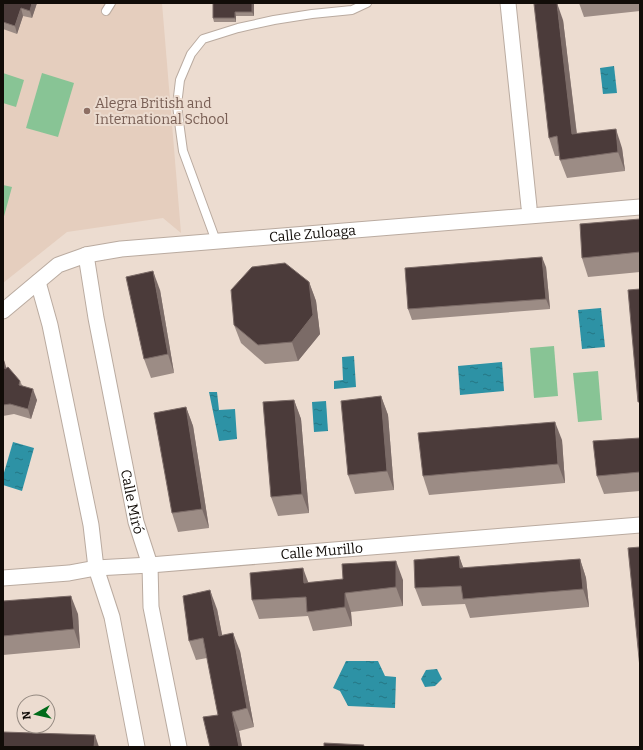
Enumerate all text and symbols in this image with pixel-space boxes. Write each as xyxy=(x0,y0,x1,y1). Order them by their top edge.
place label: Alegra British and International School xyxy=(95,95,228,128)
marker: Alegra British and International School xyxy=(82,106,92,116)
street label: Calle Zuloaga xyxy=(268,221,357,245)
street label: Calle Miró xyxy=(117,468,148,536)
street label: Calle Murillo xyxy=(280,539,364,563)
north arrow xyxy=(16,694,56,734)
text: N xyxy=(19,710,34,720)

